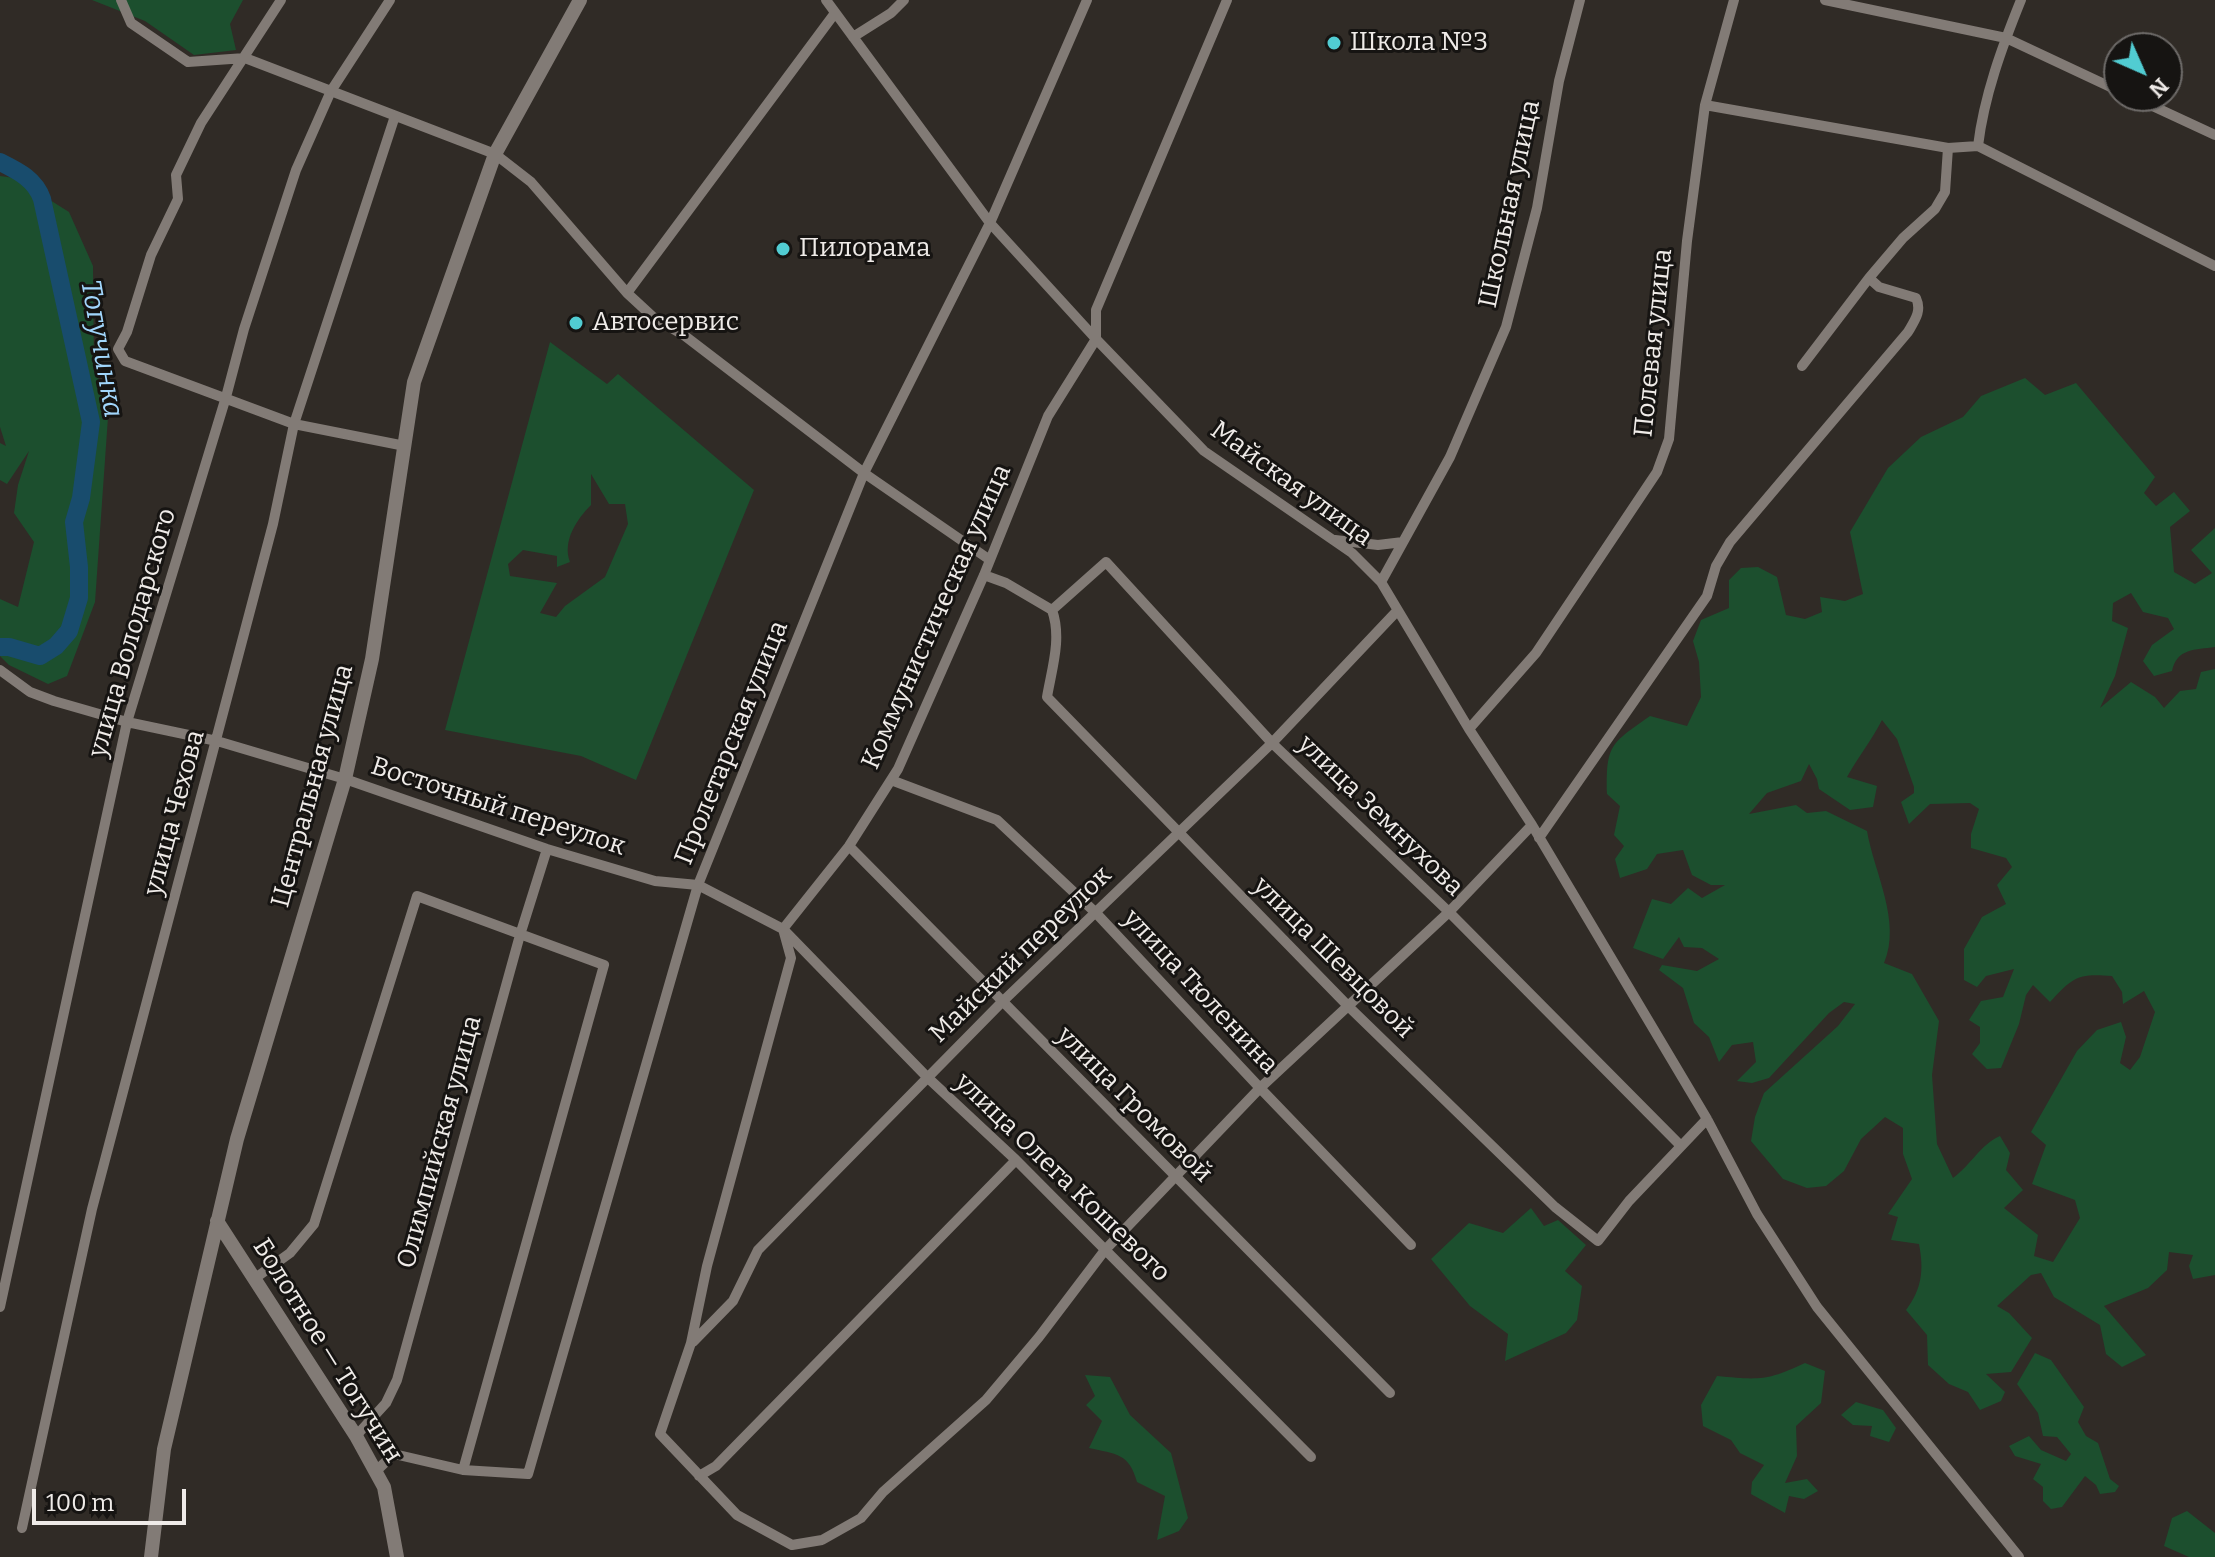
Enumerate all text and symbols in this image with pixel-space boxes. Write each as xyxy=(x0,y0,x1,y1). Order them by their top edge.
place label: Школа №3 xyxy=(1350,27,1488,59)
north arrow xyxy=(2103,32,2183,112)
marker: Школа №3 xyxy=(1325,34,1343,52)
text: N xyxy=(2143,72,2174,103)
street label: Школьная улица xyxy=(1473,97,1547,311)
place label: Пилорама xyxy=(799,233,930,265)
marker: Пилорама xyxy=(774,240,792,258)
street label: Полевая улица xyxy=(1629,247,1679,439)
water label: Тогучинка xyxy=(72,277,130,421)
place label: Автосервис xyxy=(592,307,739,339)
marker: Автосервис xyxy=(567,314,585,332)
street label: Майская улица xyxy=(1204,415,1378,553)
street label: Коммунистическая улица xyxy=(856,460,1018,774)
street label: улица Володарского xyxy=(83,505,183,761)
street label: Пролетарская улица xyxy=(669,617,795,869)
street label: Центральная улица xyxy=(266,661,360,911)
street label: улица Чехова xyxy=(138,727,212,899)
street label: улица Земнухова xyxy=(1291,729,1469,903)
street label: Восточный переулок xyxy=(367,751,629,863)
street label: Майский переулок xyxy=(924,860,1118,1050)
street label: улица Шевцовой xyxy=(1246,871,1420,1045)
street label: улица Тюленина xyxy=(1116,903,1284,1081)
street label: Олимпийская улица xyxy=(391,1012,489,1272)
street label: улица Громовой xyxy=(1050,1021,1218,1189)
street label: улица Олега Кошевого xyxy=(948,1067,1176,1289)
street label: Болотное — Тогучин xyxy=(245,1233,409,1469)
scale bar xyxy=(36,1473,190,1523)
text: 100 m xyxy=(46,1489,114,1517)

